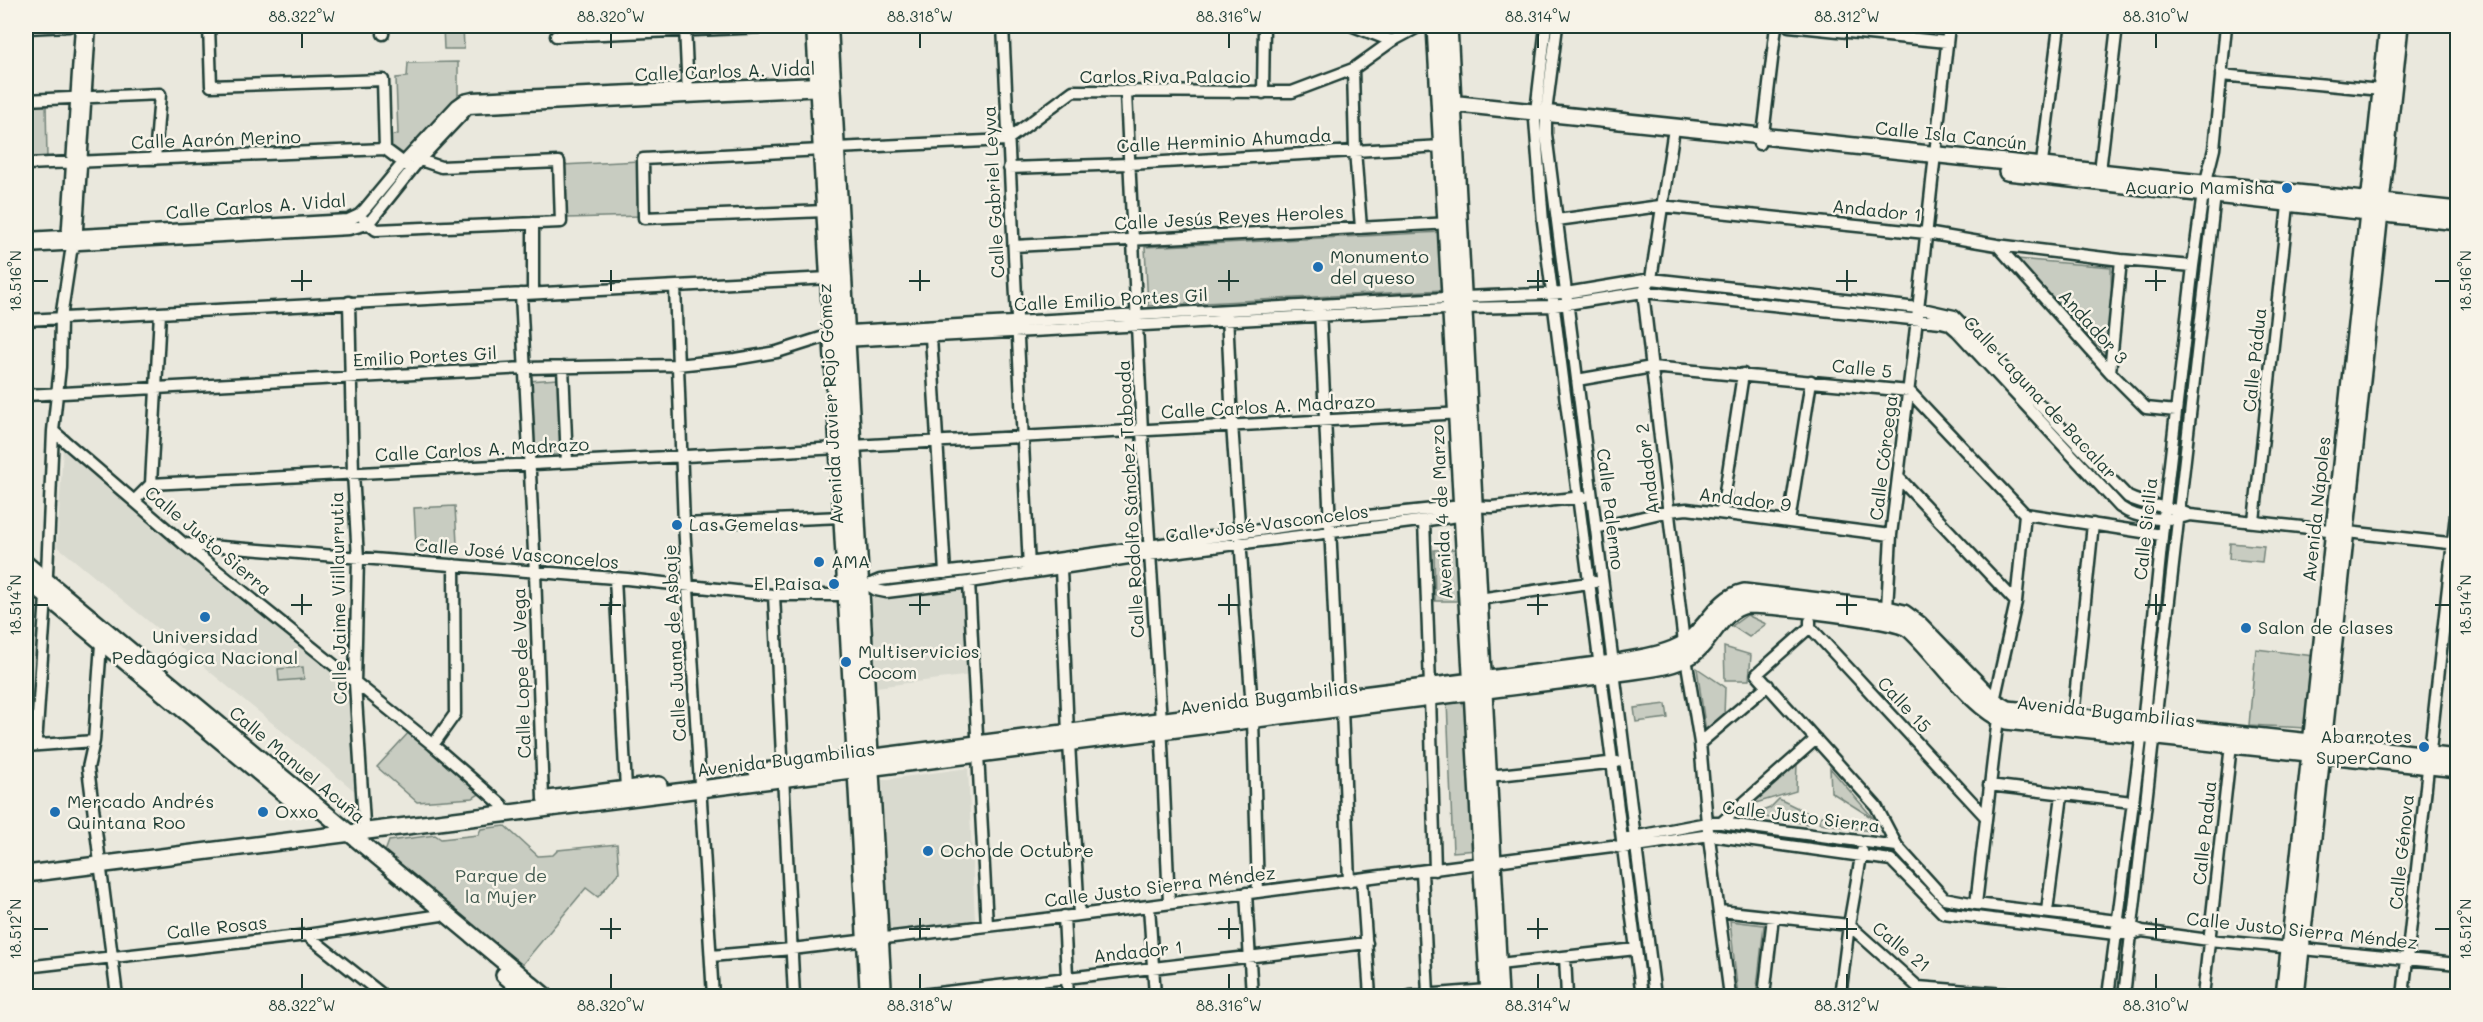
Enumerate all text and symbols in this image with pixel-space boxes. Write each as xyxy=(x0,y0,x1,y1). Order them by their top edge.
text: 88.322°W xyxy=(268,6,336,26)
text: 88.320°W xyxy=(577,6,645,26)
text: 88.318°W xyxy=(887,6,953,26)
text: 88.316°W xyxy=(1196,6,1262,26)
text: 88.314°W xyxy=(1505,6,1571,26)
text: 88.312°W xyxy=(1814,6,1880,26)
text: 88.310°W xyxy=(2123,6,2189,26)
street label: Calle Carlos A. Vidal xyxy=(634,56,816,86)
street label: Carlos Riva Palacio xyxy=(1079,64,1251,88)
street label: Calle Gabriel Leyva xyxy=(976,105,1010,279)
street label: Calle Isla Cancún xyxy=(1874,115,2028,155)
street label: Calle Herminio Ahumada xyxy=(1116,122,1332,158)
street label: Calle Aarón Merino xyxy=(131,124,302,154)
place label: Acuario Mamisha xyxy=(2124,175,2275,199)
marker: Acuario Mamisha xyxy=(2280,181,2294,195)
street label: Calle Carlos A. Vidal xyxy=(165,188,347,224)
street label: Andador 1 xyxy=(1831,193,1923,227)
street label: Calle Jesús Reyes Heroles xyxy=(1114,199,1344,235)
place label: Monumento del queso xyxy=(1330,244,1429,289)
text: 18.516°N xyxy=(5,250,25,312)
text: 18.516°N xyxy=(2455,250,2475,312)
marker: Monumento del queso xyxy=(1311,260,1325,274)
street label: Calle Emilio Portes Gil xyxy=(1013,282,1209,316)
street label: Avenida Javier Rojo Gómez xyxy=(812,283,848,525)
street label: Andador 3 xyxy=(2054,284,2134,369)
street label: Calle Pádua xyxy=(2237,307,2271,413)
street label: Calle Laguna de Bacalar xyxy=(1959,310,2123,484)
street label: Emilio Portes Gil xyxy=(352,340,498,372)
street label: Calle 5 xyxy=(1831,353,1893,383)
street label: Calle Rodolfo Sánchez Taboada xyxy=(1111,359,1149,639)
street label: Calle Carlos A. Madrazo xyxy=(1160,388,1376,424)
street label: Calle Córcega xyxy=(1863,394,1903,522)
street label: Andador 2 xyxy=(1629,422,1665,516)
street label: Avenida 4 de Marzo xyxy=(1424,424,1458,600)
street label: Calle Carlos A. Madrazo xyxy=(374,431,590,467)
street label: Avenida Nápoles xyxy=(2296,435,2336,583)
street label: Calle Palermo xyxy=(1592,447,1630,571)
street label: Calle Sicilia xyxy=(2128,476,2162,581)
street label: Calle Justo Sierra xyxy=(140,480,277,600)
street label: Andador 9 xyxy=(1698,481,1793,517)
street label: Calle Jaime Viillaurrutia xyxy=(324,491,352,705)
street label: Calle José Vasconcelos xyxy=(1164,499,1370,547)
place label: Las Gemelas xyxy=(689,512,799,536)
marker: Las Gemelas xyxy=(670,518,684,532)
street label: Calle José Vasconcelos xyxy=(414,532,620,574)
street label: Calle Juana de Asbaje xyxy=(657,544,691,742)
place label: AMA xyxy=(831,549,870,573)
marker: AMA xyxy=(812,555,826,569)
place label: El Paisa xyxy=(754,571,822,595)
text: 18.514°N xyxy=(5,574,25,636)
text: 18.514°N xyxy=(2455,574,2475,636)
marker: El Paisa xyxy=(827,577,841,591)
street label: Calle Lope de Vega xyxy=(506,587,536,759)
marker: Universidad Pedagógica Nacional xyxy=(198,610,212,624)
place label: Salon de clases xyxy=(2258,615,2394,639)
marker: Salon de clases xyxy=(2239,621,2253,635)
place label: Universidad Pedagógica Nacional xyxy=(112,624,298,669)
place label: Multiservicios Cocom xyxy=(858,639,980,684)
marker: Multiservicios Cocom xyxy=(839,655,853,669)
street label: Calle 15 xyxy=(1873,671,1937,738)
street label: Avenida Bugambilias xyxy=(1178,674,1359,720)
street label: Avenida Bugambilias xyxy=(2016,690,2196,732)
street label: Calle Manuel Acuña xyxy=(224,700,371,828)
place label: Abarrotes SuperCano xyxy=(2316,724,2412,769)
street label: Avenida Bugambilias xyxy=(695,736,876,782)
marker: Abarrotes SuperCano xyxy=(2417,740,2431,754)
street label: Calle Padua xyxy=(2187,780,2221,886)
place label: Mercado Andrés Quintana Roo xyxy=(67,789,214,834)
street label: Calle Génova xyxy=(2383,793,2419,911)
street label: Calle Justo Sierra xyxy=(1721,794,1881,838)
place label: Oxxo xyxy=(275,799,319,823)
marker: Mercado Andrés Quintana Roo xyxy=(48,805,62,819)
marker: Oxxo xyxy=(256,805,270,819)
place label: Ocho de Octubre xyxy=(940,838,1094,862)
marker: Ocho de Octubre xyxy=(921,844,935,858)
street label: Calle Justo Sierra Méndez xyxy=(1043,860,1277,912)
park label: Parque de la Mujer xyxy=(455,863,547,908)
text: 18.512°N xyxy=(5,899,25,959)
text: 18.512°N xyxy=(2455,899,2475,959)
street label: Calle Justo Sierra Méndez xyxy=(2185,906,2419,954)
street label: Calle Rosas xyxy=(165,910,268,944)
street label: Calle 21 xyxy=(1868,915,1936,977)
street label: Andador 1 xyxy=(1092,934,1184,968)
text: 88.322°W xyxy=(268,995,336,1015)
text: 88.320°W xyxy=(577,995,645,1015)
text: 88.318°W xyxy=(887,995,953,1015)
text: 88.316°W xyxy=(1196,995,1262,1015)
text: 88.314°W xyxy=(1505,995,1571,1015)
text: 88.312°W xyxy=(1814,995,1880,1015)
text: 88.310°W xyxy=(2123,995,2189,1015)

